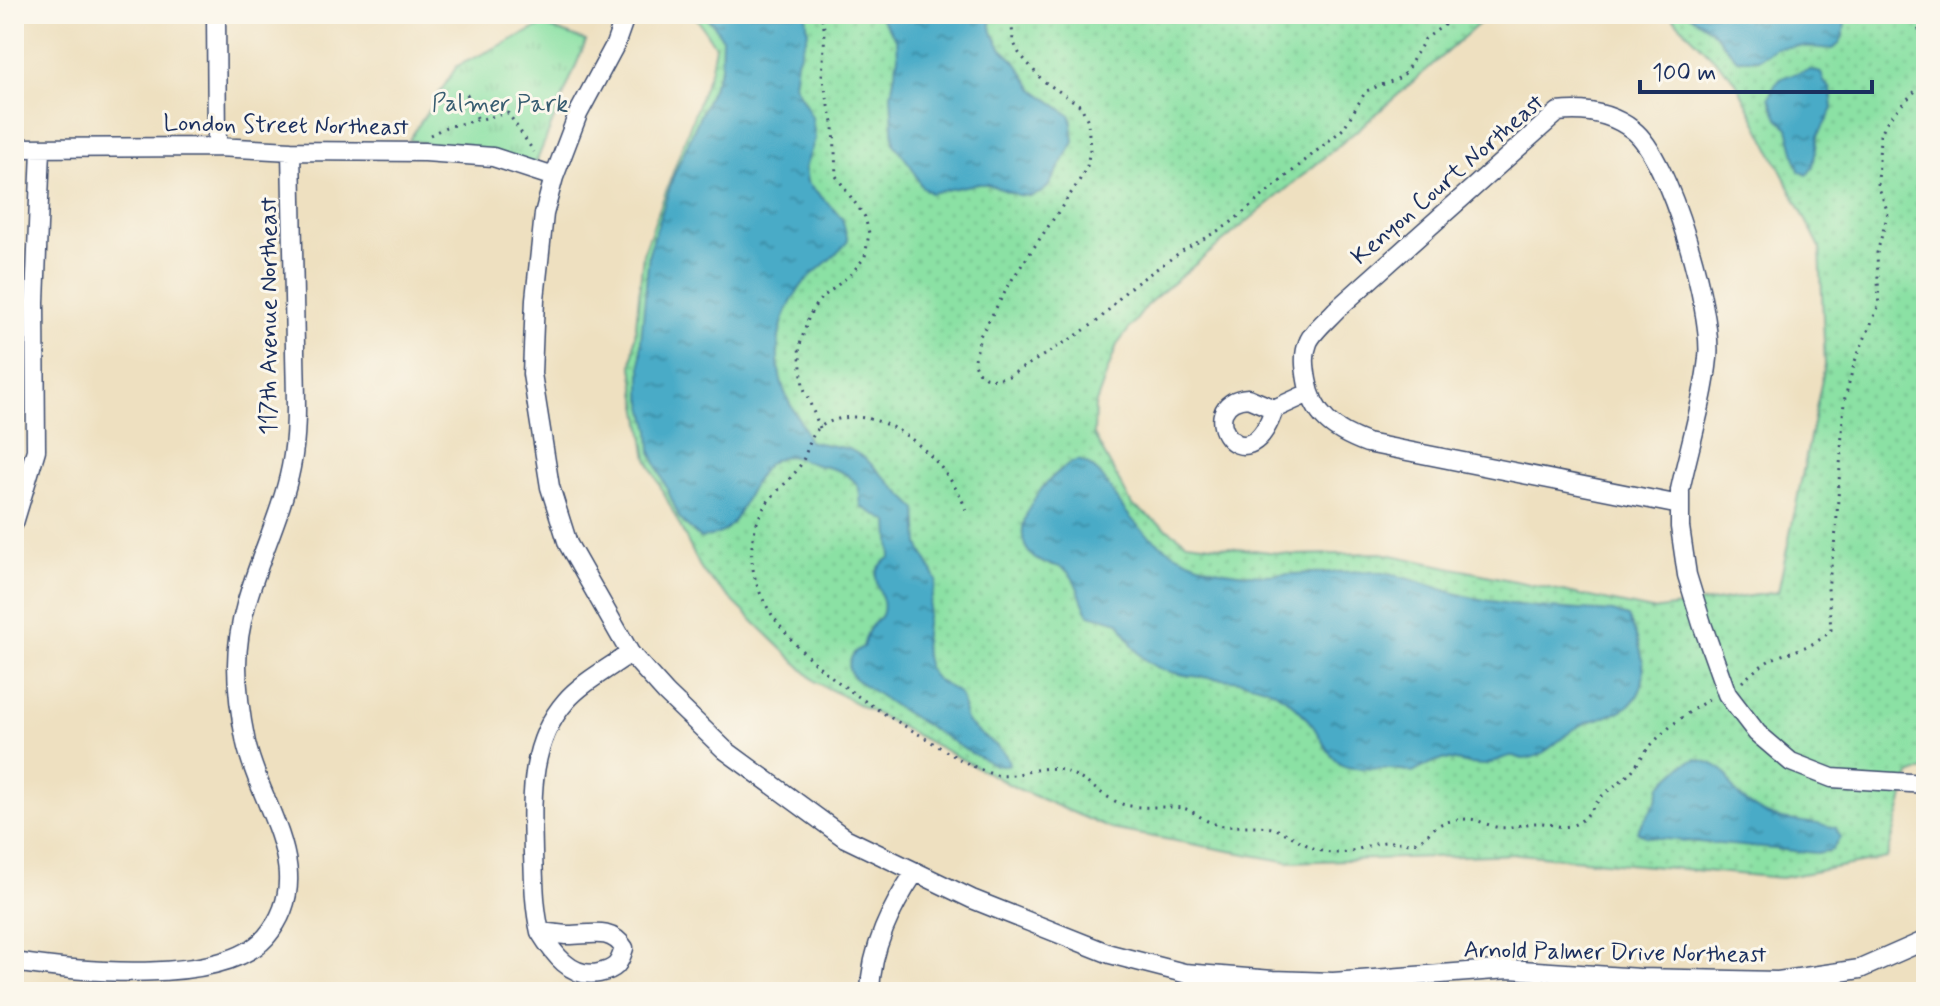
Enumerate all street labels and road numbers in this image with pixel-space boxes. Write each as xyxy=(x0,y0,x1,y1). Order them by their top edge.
street label: Kenyon Court Northeast xyxy=(1345,87,1551,272)
street label: London Street Northeast xyxy=(163,108,409,144)
street label: 117th Avenue Northeast xyxy=(254,197,285,435)
street label: Arnold Palmer Drive Northeast xyxy=(1463,935,1767,971)

